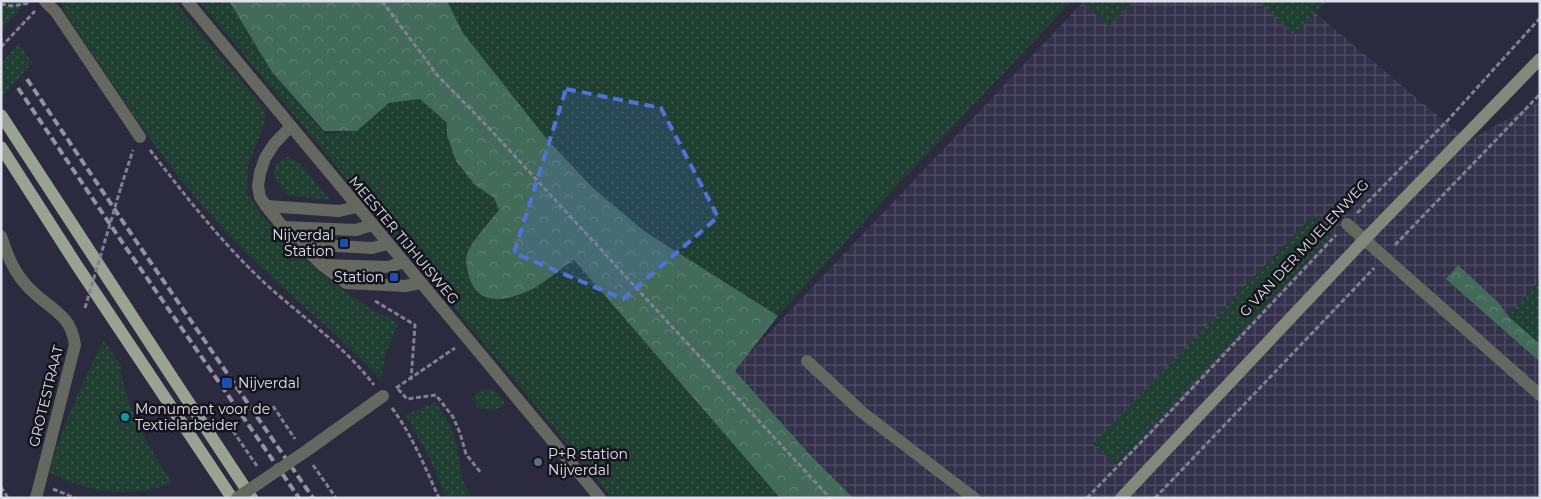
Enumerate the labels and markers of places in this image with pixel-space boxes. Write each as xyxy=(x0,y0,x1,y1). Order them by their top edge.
place label: Nijverdal Station xyxy=(272,226,334,260)
marker: Nijverdal Station xyxy=(338,237,350,249)
place label: Station xyxy=(334,268,384,286)
marker: Station xyxy=(388,271,400,283)
place label: Nijverdal xyxy=(238,374,300,392)
marker: Nijverdal xyxy=(220,376,234,390)
place label: Monument voor de Textielarbeider xyxy=(135,400,270,434)
marker: Monument voor de Textielarbeider xyxy=(119,411,131,423)
place label: P+R station Nijverdal xyxy=(548,445,628,479)
marker: P+R station Nijverdal xyxy=(532,456,544,468)

